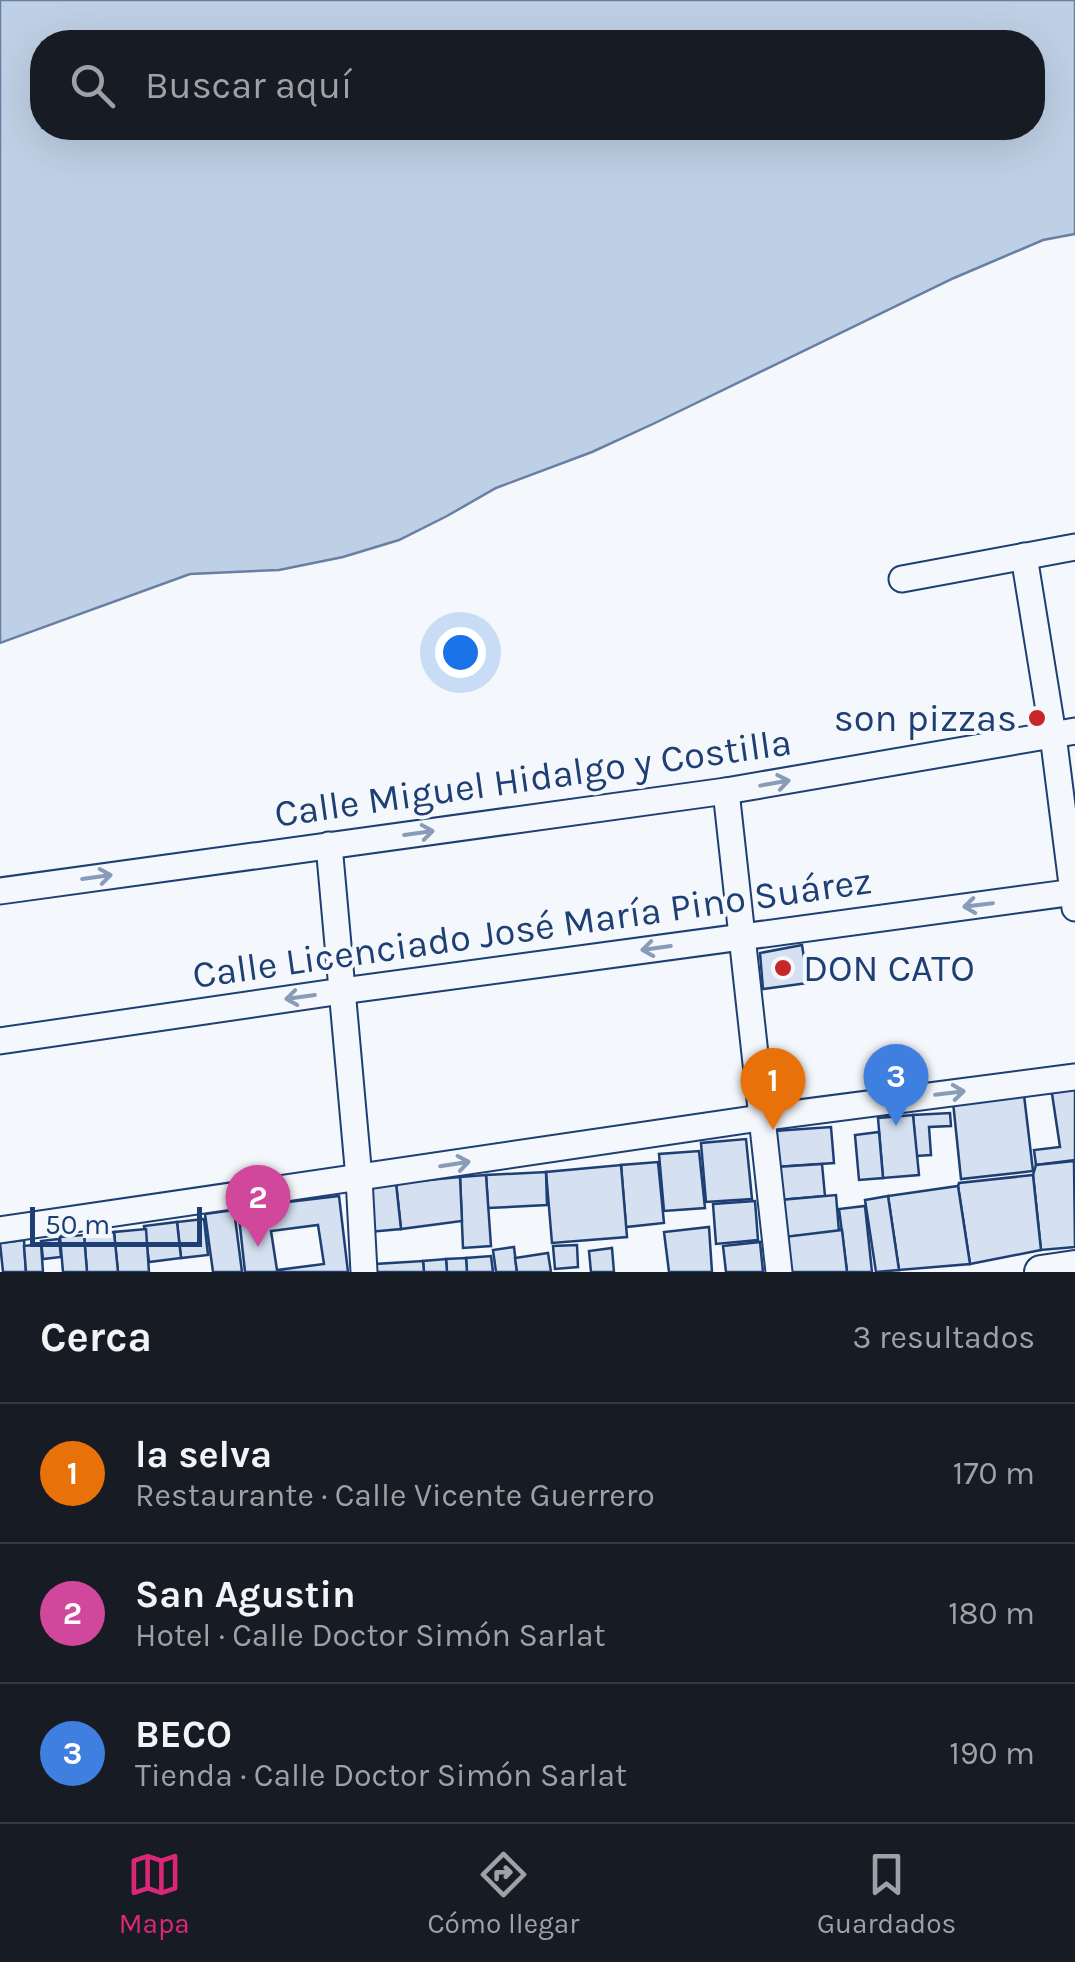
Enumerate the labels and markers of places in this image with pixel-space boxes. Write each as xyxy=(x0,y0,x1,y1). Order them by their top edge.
place label: son pizzas xyxy=(834,696,1017,741)
marker: son pizzas xyxy=(1026,707,1048,729)
place label: DON CATO xyxy=(803,946,975,991)
marker: DON CATO xyxy=(772,957,794,979)
pin: 3 xyxy=(864,1044,928,1126)
pin: 1 xyxy=(740,1048,806,1130)
pin: 2 xyxy=(226,1164,290,1247)

